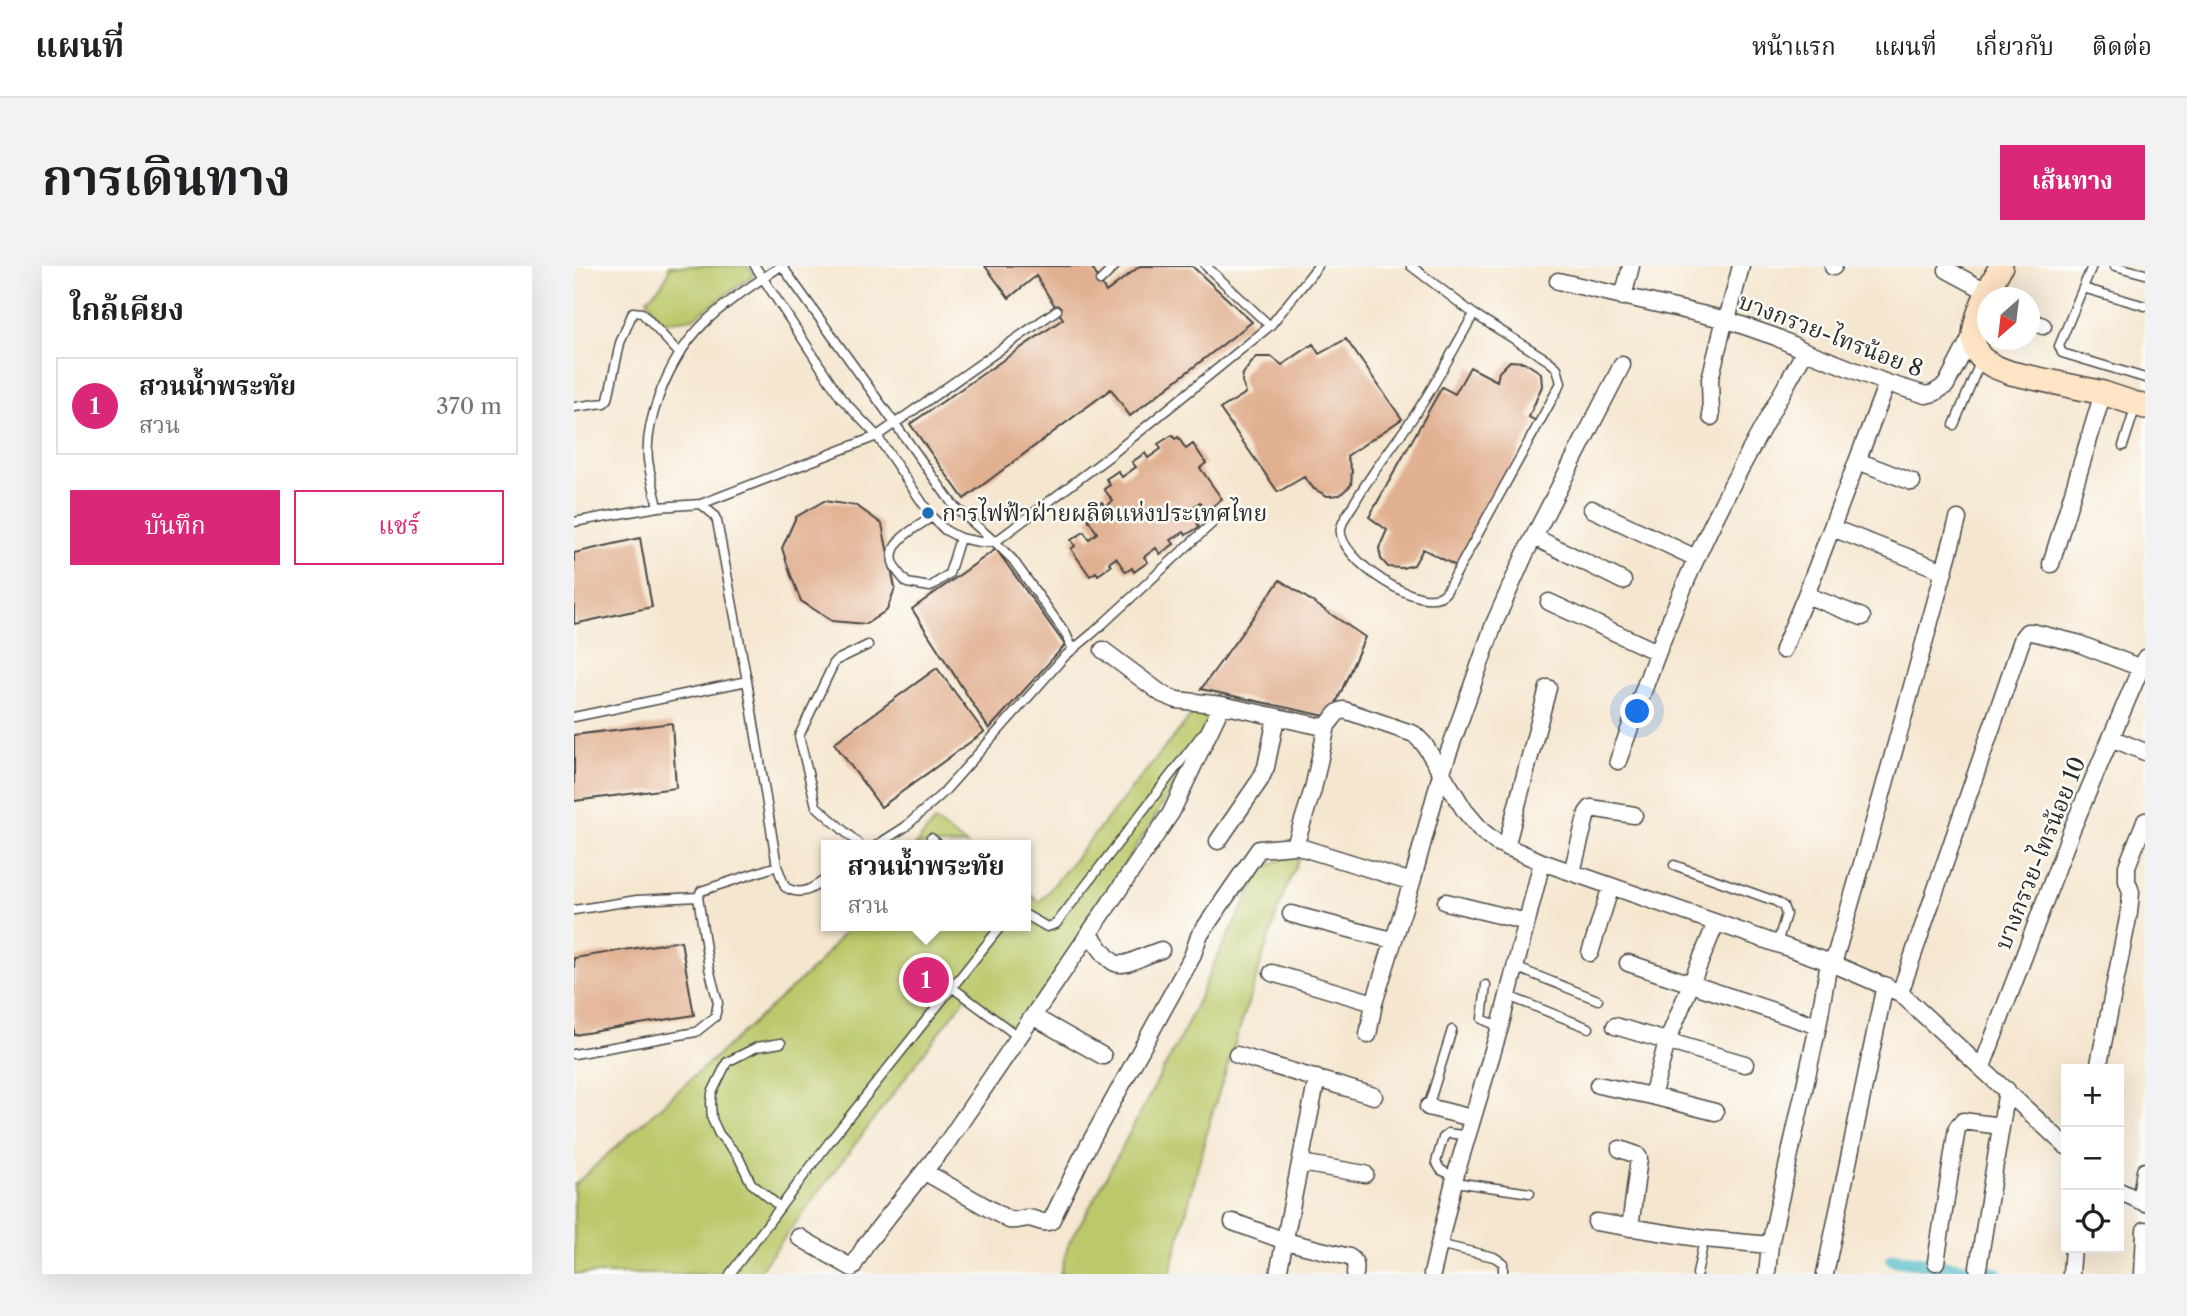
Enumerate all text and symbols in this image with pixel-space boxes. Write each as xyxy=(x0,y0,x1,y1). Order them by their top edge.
text: แผนที่ xyxy=(35,25,124,66)
text: หน้าแรก xyxy=(1752,32,1836,61)
text: แผนที่ xyxy=(1874,32,1937,61)
text: เกี่ยวกับ xyxy=(1975,32,2054,61)
text: ติดต่อ xyxy=(2092,32,2152,61)
button: เส้นทาง xyxy=(2000,145,2145,220)
text: การเดินทาง xyxy=(42,147,291,208)
street label: บางกรวย-ไทรน้อย 8 xyxy=(1735,285,1928,383)
north arrow xyxy=(1977,287,2040,350)
text: ใกล้เคียง xyxy=(70,291,184,328)
text: สวนน้ำพระทัย xyxy=(139,370,296,402)
text: 1 xyxy=(90,392,100,420)
text: 370 m xyxy=(436,392,502,420)
text: สวน xyxy=(139,411,180,439)
button: บันทึก xyxy=(70,490,280,565)
button: แชร์ xyxy=(294,490,504,565)
place label: การไฟฟ้าฝ่ายผลิตแห่งประเทศไทย xyxy=(942,497,1267,527)
marker: การไฟฟ้าฝ่ายผลิตแห่งประเทศไทย xyxy=(920,505,936,521)
your location xyxy=(1620,694,1654,728)
street label: บางกรวย-ไทรน้อย 10 xyxy=(1987,752,2092,954)
popup xyxy=(821,840,1031,931)
text: สวนน้ำพระทัย xyxy=(847,850,1005,882)
text: สวน xyxy=(847,891,889,919)
pin: 1 xyxy=(903,954,949,1006)
map controls xyxy=(2061,1064,2124,1253)
button: + xyxy=(2061,1064,2124,1127)
button: − xyxy=(2061,1127,2124,1190)
button: locate xyxy=(2061,1190,2124,1253)

